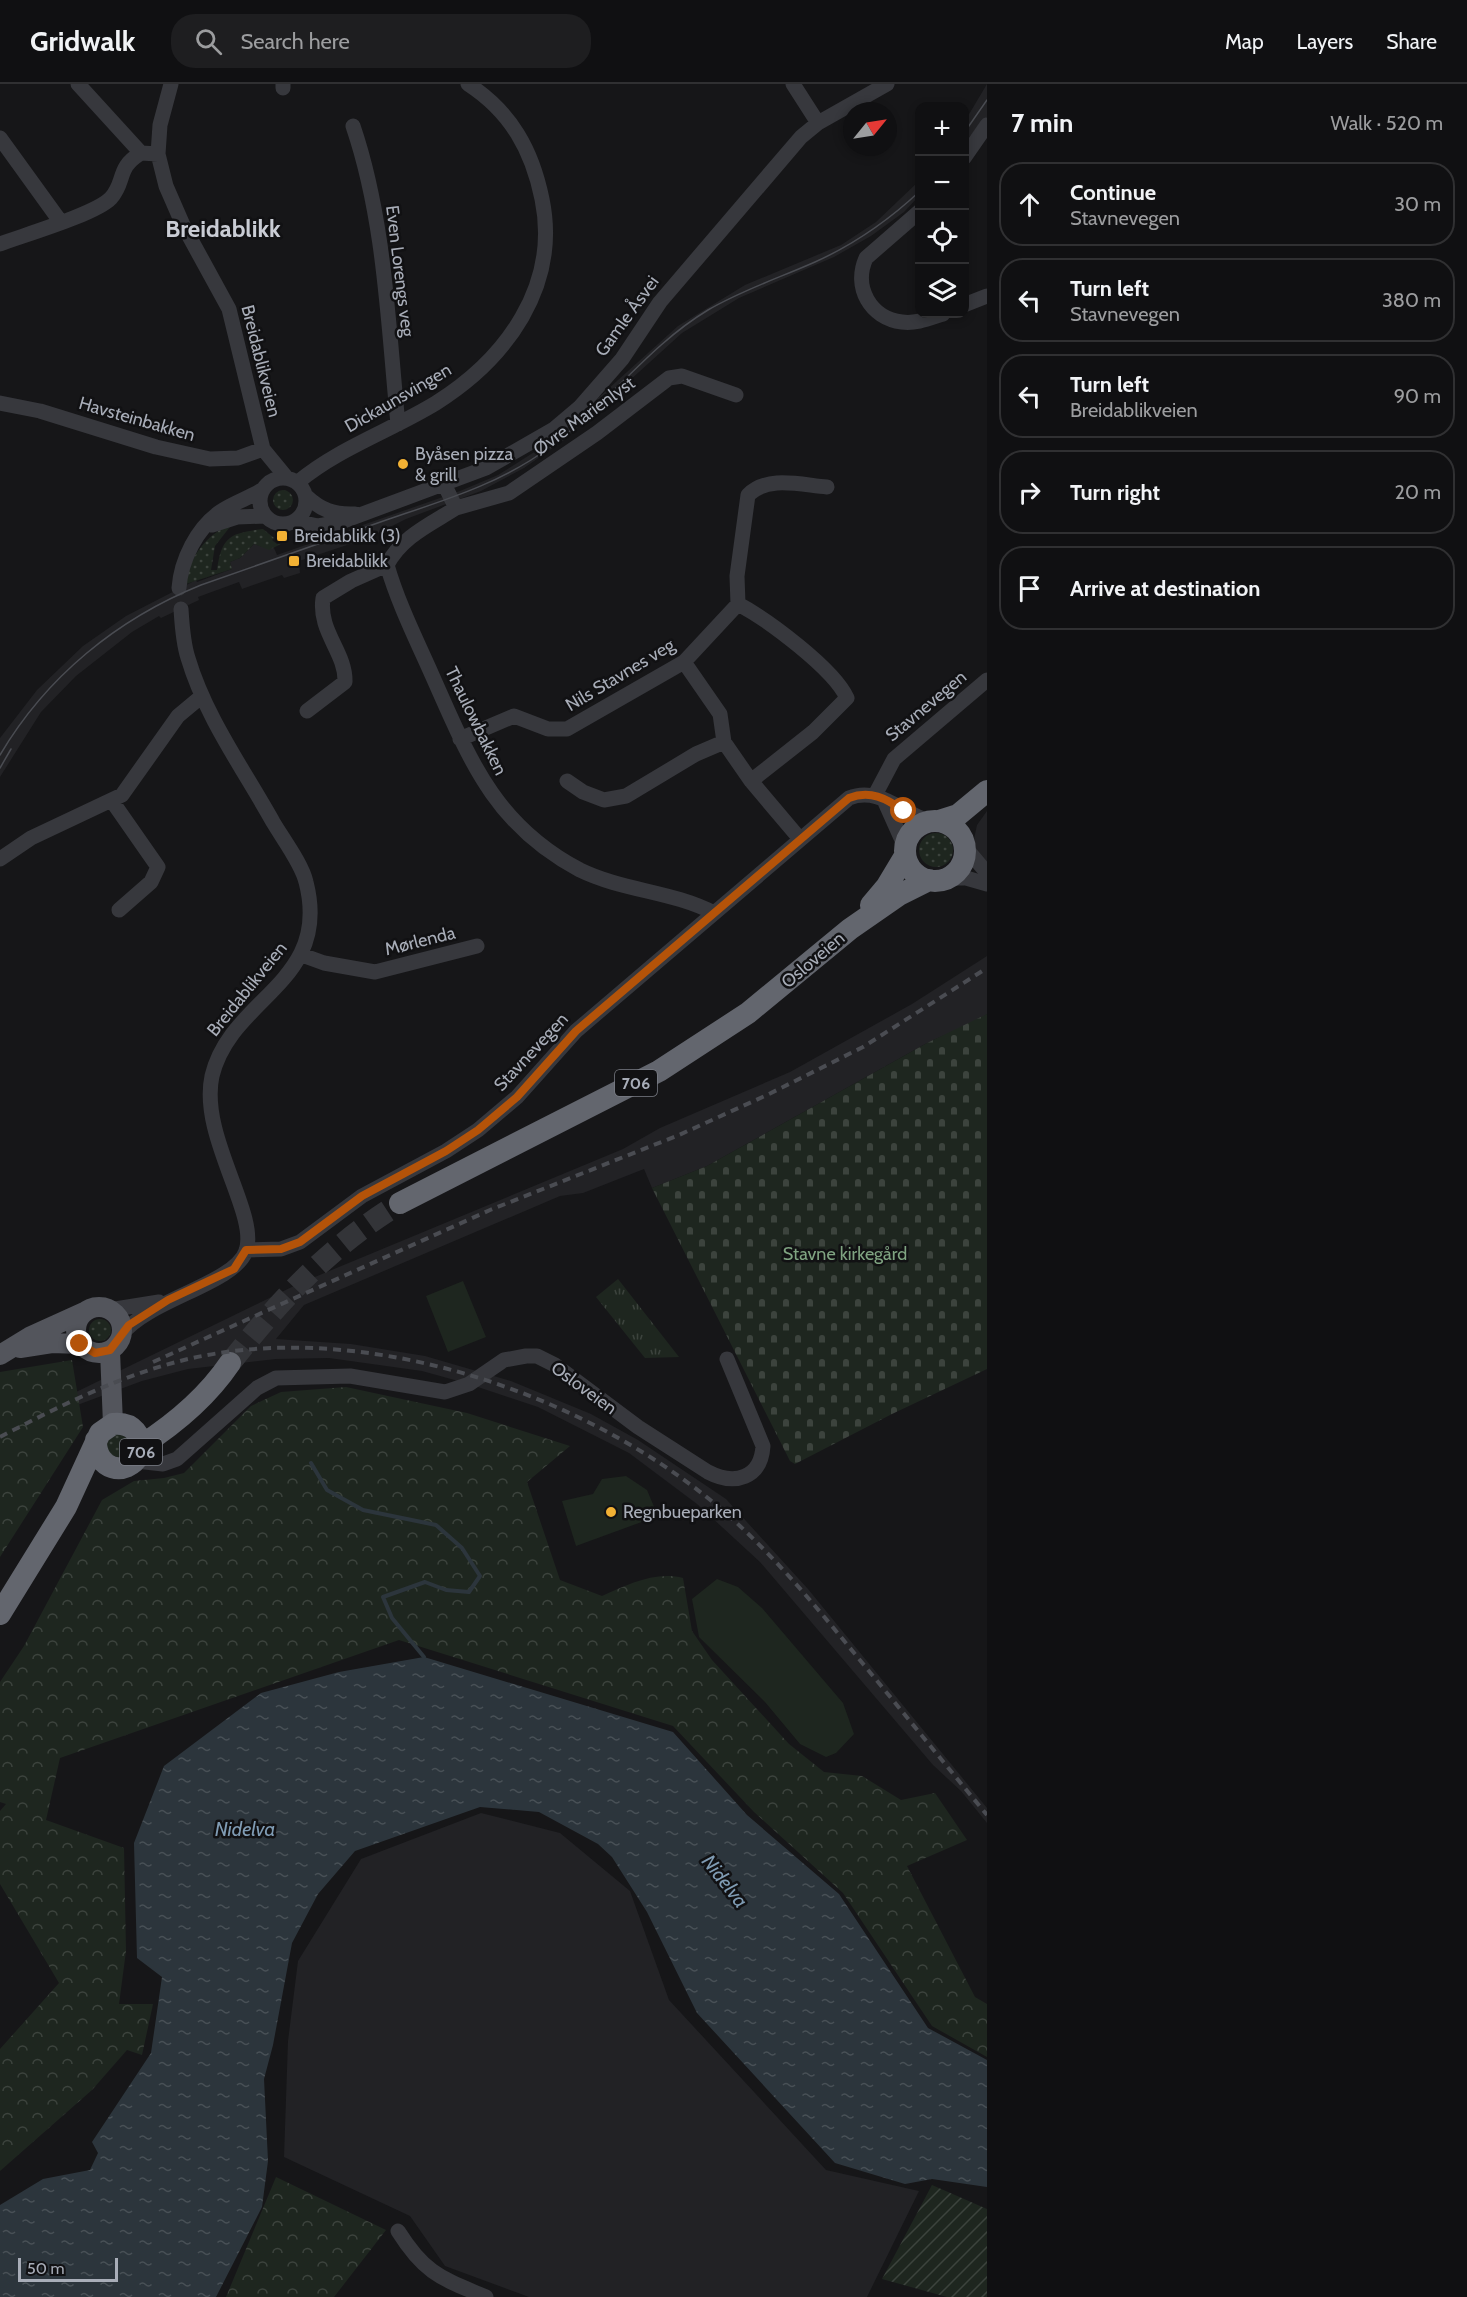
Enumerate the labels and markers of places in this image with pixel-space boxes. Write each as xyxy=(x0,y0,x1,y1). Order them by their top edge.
place label: Byåsen pizza & grill xyxy=(415,443,514,486)
marker: Byåsen pizza & grill xyxy=(396,457,410,471)
place label: Breidablikk (3) xyxy=(294,525,401,547)
marker: Breidablikk (3) xyxy=(275,529,289,543)
place label: Breidablikk xyxy=(306,550,389,572)
marker: Breidablikk xyxy=(287,554,301,568)
place label: Regnbueparken xyxy=(623,1501,742,1523)
marker: Regnbueparken xyxy=(604,1505,618,1519)

